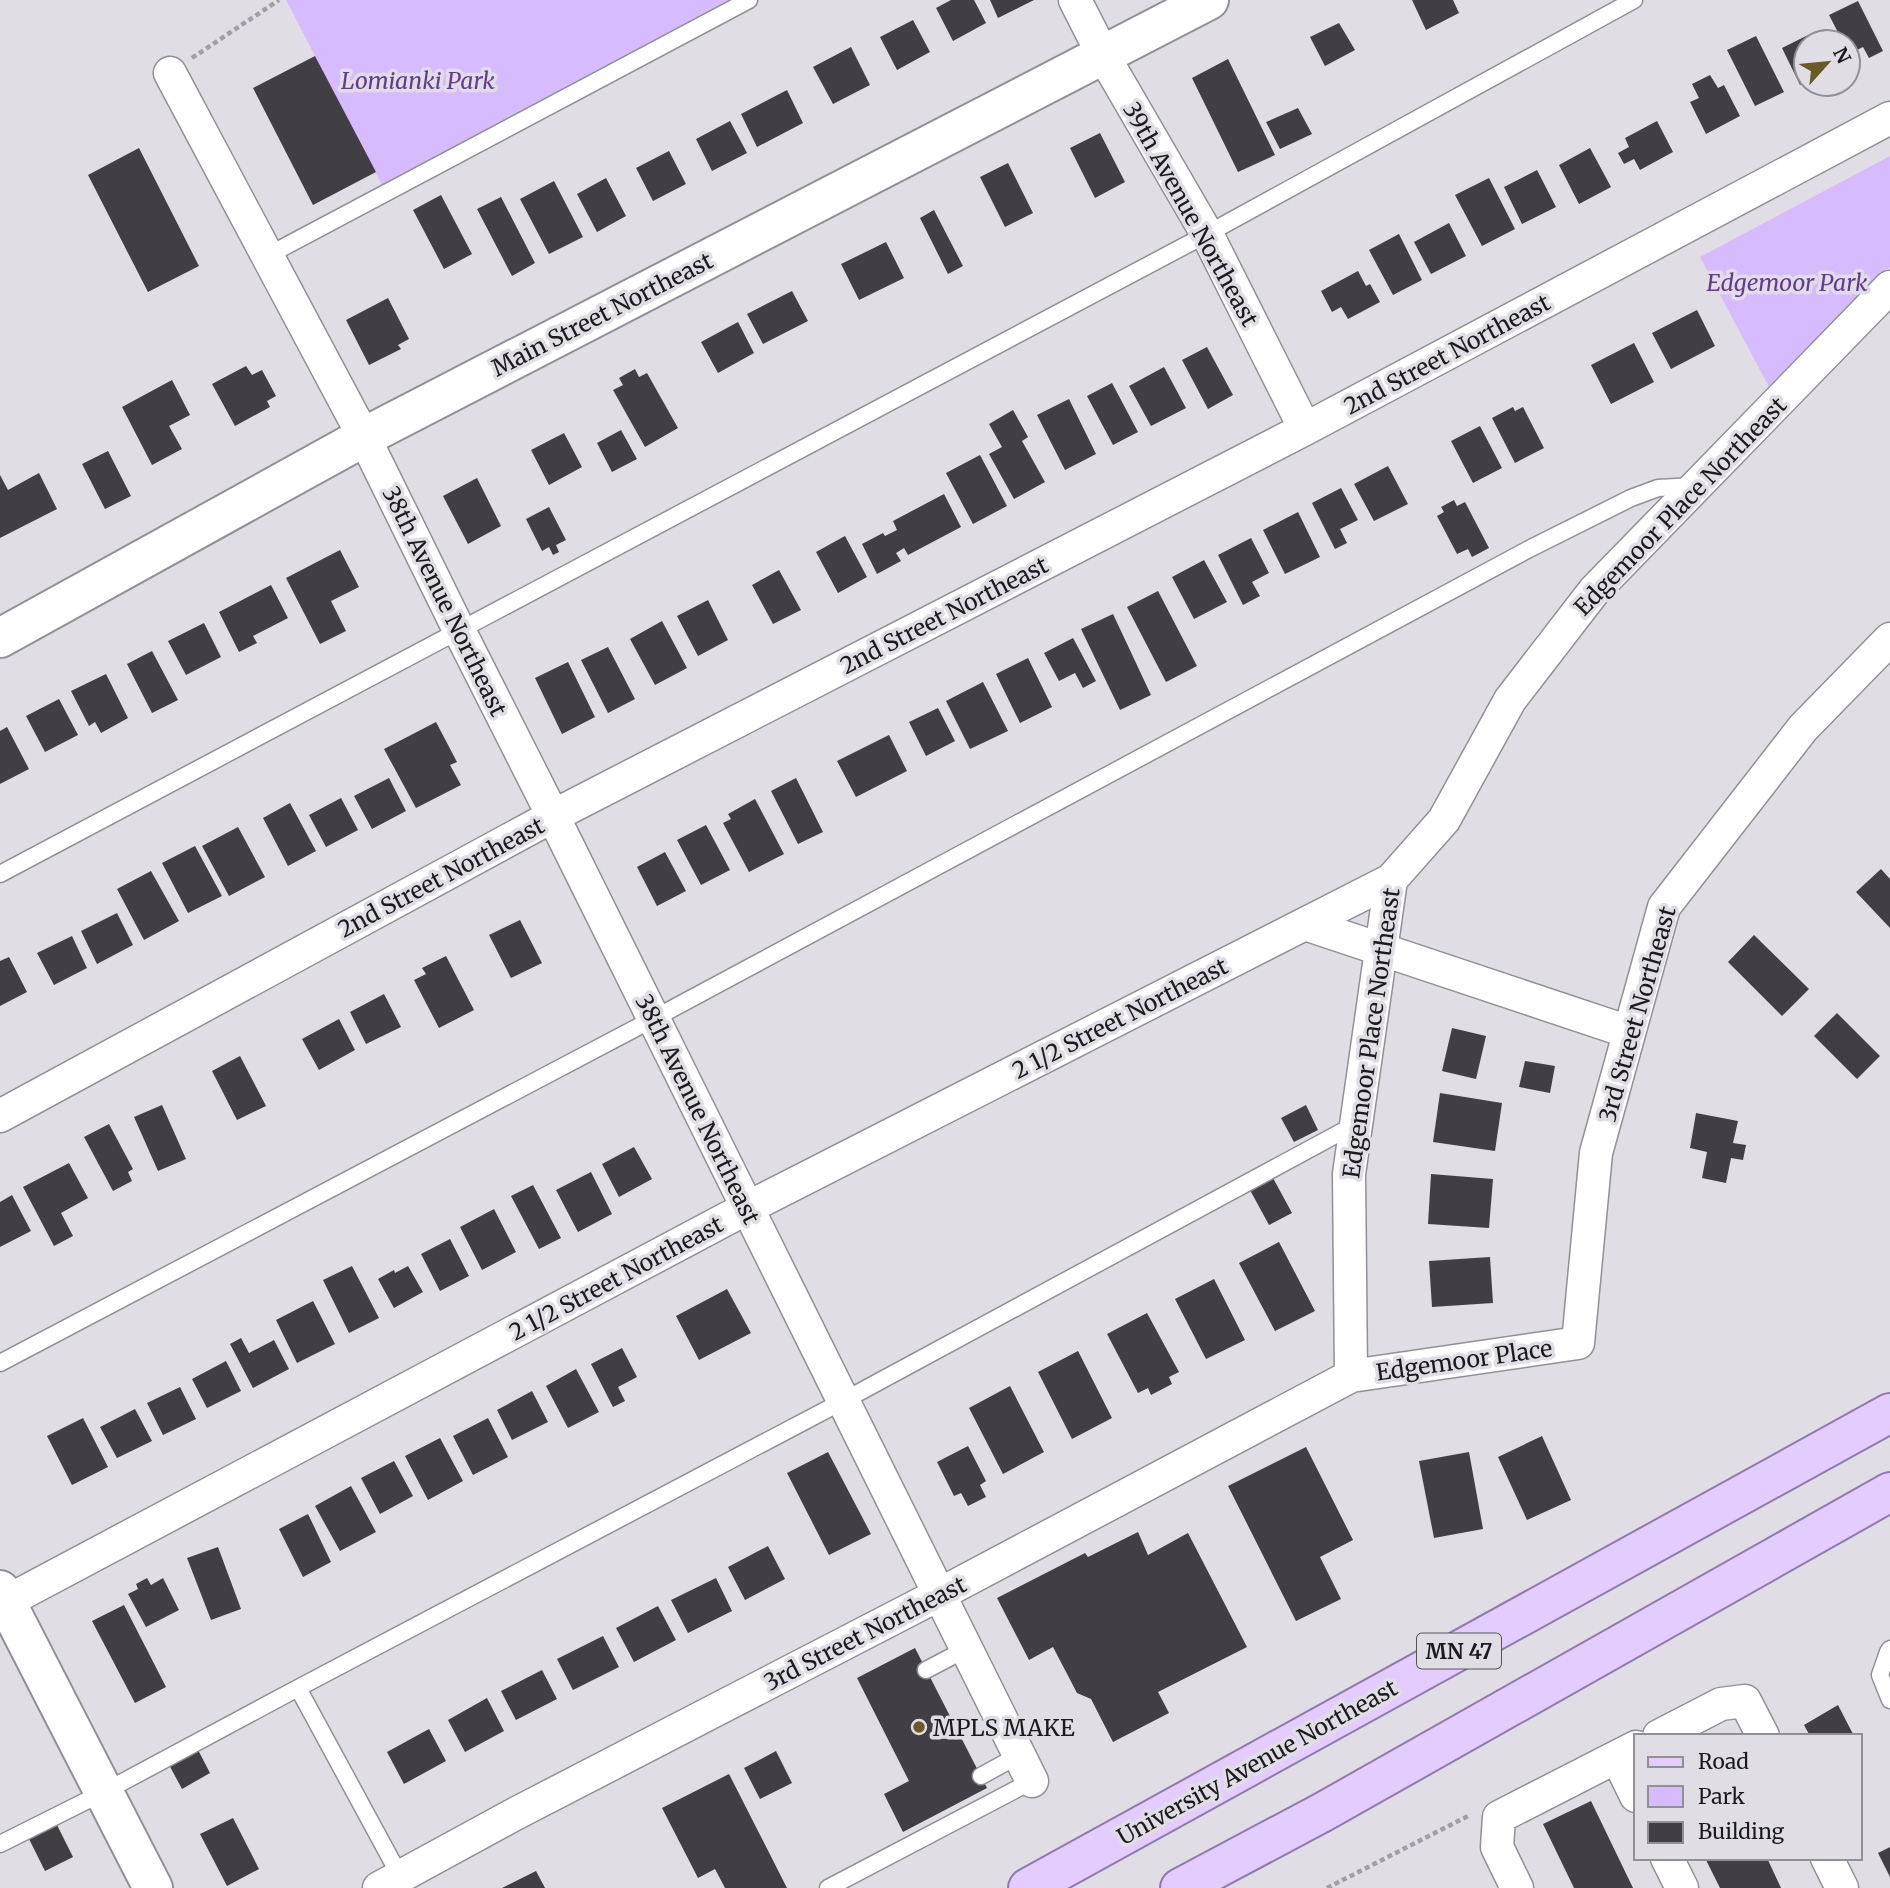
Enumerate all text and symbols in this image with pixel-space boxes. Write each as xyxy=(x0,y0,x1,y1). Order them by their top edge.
north arrow xyxy=(1792,28,1862,98)
text: N xyxy=(1828,43,1856,67)
park label: Lomianki Park xyxy=(341,66,495,95)
street label: 39th Avenue Northeast xyxy=(1117,97,1265,331)
street label: Main Street Northeast xyxy=(486,246,718,382)
park label: Edgemoor Park xyxy=(1706,268,1868,297)
street label: 2nd Street Northeast xyxy=(1339,287,1555,421)
street label: Edgemoor Place Northeast xyxy=(1568,390,1792,621)
street label: 38th Avenue Northeast xyxy=(377,481,513,721)
street label: 2nd Street Northeast xyxy=(835,550,1053,680)
street label: 2nd Street Northeast xyxy=(333,810,549,944)
street label: Edgemoor Place Northeast xyxy=(1336,886,1406,1180)
street label: 3rd Street Northeast xyxy=(1592,903,1682,1125)
street label: 2 1/2 Street Northeast xyxy=(1007,951,1233,1085)
street label: 38th Avenue Northeast xyxy=(630,989,766,1229)
street label: 2 1/2 Street Northeast xyxy=(504,1209,728,1347)
street label: Edgemoor Place xyxy=(1374,1333,1554,1387)
street label: 3rd Street Northeast xyxy=(759,1569,971,1697)
road number: MN 47 xyxy=(1417,1634,1501,1668)
street label: University Avenue Northeast xyxy=(1112,1673,1402,1851)
place label: MPLS MAKE xyxy=(933,1713,1075,1742)
marker: MPLS MAKE xyxy=(911,1719,927,1735)
legend xyxy=(1634,1734,1862,1860)
text: Road xyxy=(1698,1748,1749,1775)
text: Park xyxy=(1698,1783,1745,1810)
text: Building xyxy=(1698,1818,1785,1845)

